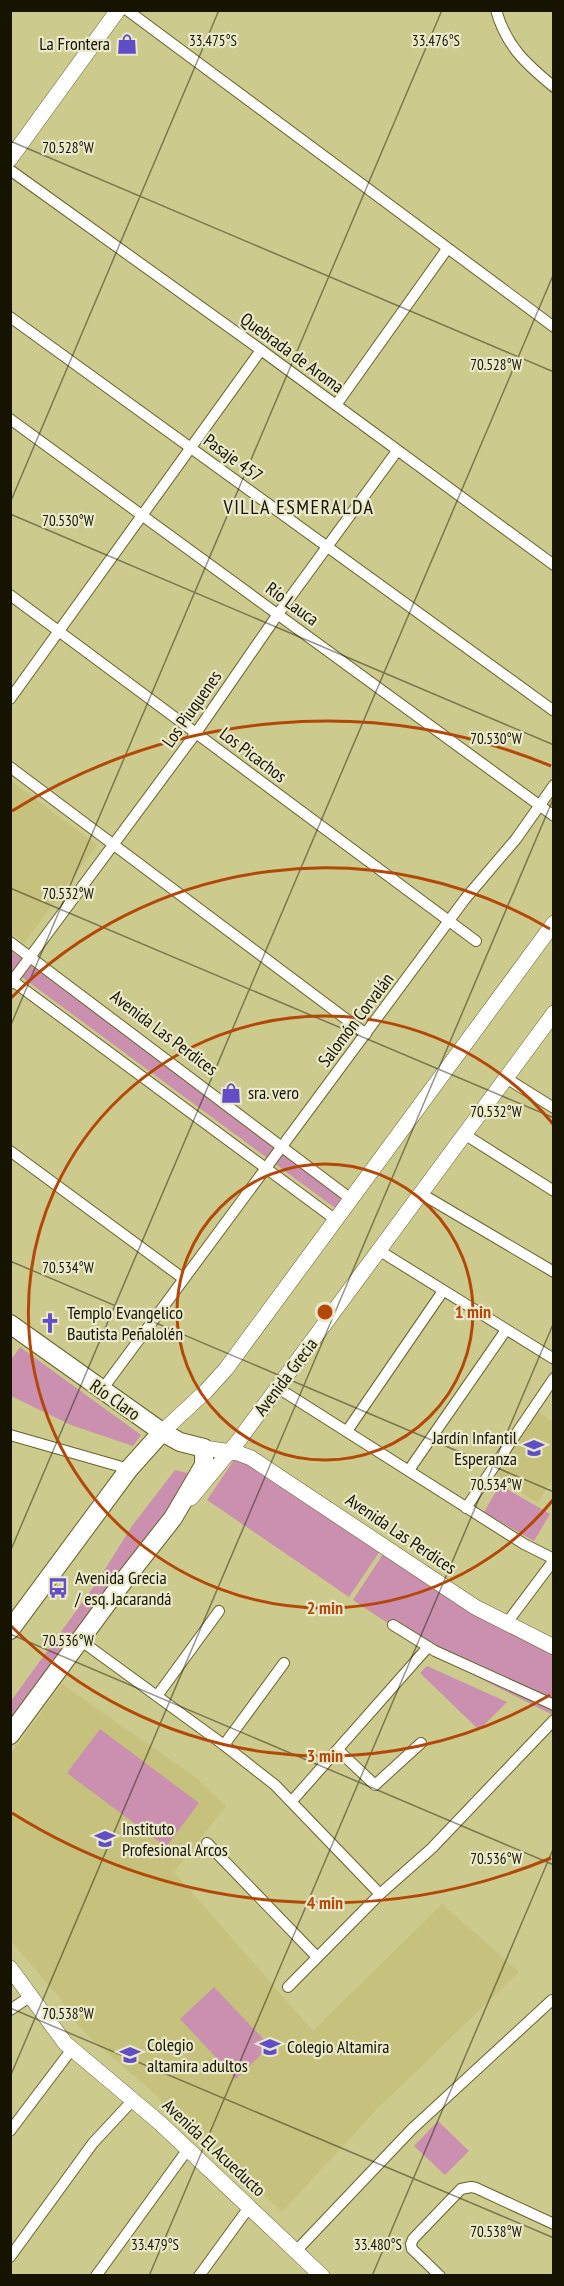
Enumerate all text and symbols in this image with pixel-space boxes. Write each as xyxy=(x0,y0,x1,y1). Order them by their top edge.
text: 33.475°S xyxy=(189,31,237,50)
text: 33.476°S xyxy=(412,31,460,50)
place label: La Frontera xyxy=(39,32,110,55)
shop icon: La Frontera xyxy=(115,32,139,56)
text: 70.528°W xyxy=(42,138,94,157)
street label: Quebrada de Aroma xyxy=(236,307,349,398)
text: 70.528°W xyxy=(470,355,522,374)
street label: Pasaje 457 xyxy=(199,428,267,487)
district label: VILLA ESMERALDA xyxy=(222,494,375,520)
text: 70.530°W xyxy=(42,511,94,530)
street label: Río Lauca xyxy=(261,577,323,631)
street label: Los Piuquenes xyxy=(157,666,226,752)
street label: Los Picachos xyxy=(215,722,291,787)
text: 70.530°W xyxy=(470,729,522,748)
text: 70.532°W xyxy=(42,884,94,903)
street label: Salomón Corvalán xyxy=(313,968,398,1071)
street label: Avenida Las Perdices xyxy=(106,985,223,1080)
shop icon: sra. vero xyxy=(219,1081,243,1105)
place label: sra. vero xyxy=(248,1081,299,1104)
text: 70.532°W xyxy=(470,1102,522,1121)
text: 70.534°W xyxy=(42,1258,94,1277)
text: 1 min xyxy=(455,1300,491,1323)
place label: Templo Evangelico Bautista Peñalolén xyxy=(67,1301,183,1345)
centre of rings xyxy=(315,1302,335,1322)
church icon: Templo Evangelico Bautista Peñalolén xyxy=(38,1311,62,1335)
street label: Avenida Grecia xyxy=(249,1333,322,1420)
street label: Río Claro xyxy=(86,1374,145,1425)
place label: Jardín Infantil Esperanza xyxy=(431,1426,518,1470)
school or university icon: Jardín Infantil Esperanza xyxy=(522,1436,546,1460)
text: 70.534°W xyxy=(470,1475,522,1494)
street label: Avenida Las Perdices xyxy=(342,1488,461,1579)
place label: Avenida Grecia / esq. Jacarandá xyxy=(74,1566,171,1610)
bus stop icon: Avenida Grecia / esq. Jacarandá xyxy=(46,1576,70,1600)
text: 2 min xyxy=(307,1596,343,1619)
text: 70.536°W xyxy=(42,1631,94,1650)
text: 3 min xyxy=(307,1744,343,1767)
place label: Instituto Profesional Arcos xyxy=(122,1817,228,1861)
school or university icon: Instituto Profesional Arcos xyxy=(93,1827,117,1851)
text: 70.536°W xyxy=(470,1849,522,1868)
text: 4 min xyxy=(307,1891,343,1914)
text: 70.538°W xyxy=(42,2004,94,2023)
place label: Colegio altamira adultos xyxy=(147,2033,248,2077)
school or university icon: Colegio Altamira xyxy=(258,2035,282,2059)
place label: Colegio Altamira xyxy=(287,2035,389,2058)
school or university icon: Colegio altamira adultos xyxy=(118,2043,142,2067)
street label: Avenida El Acueducto xyxy=(158,2094,271,2201)
text: 70.538°W xyxy=(470,2222,522,2241)
text: 33.479°S xyxy=(131,2235,179,2254)
text: 33.480°S xyxy=(354,2235,402,2254)

